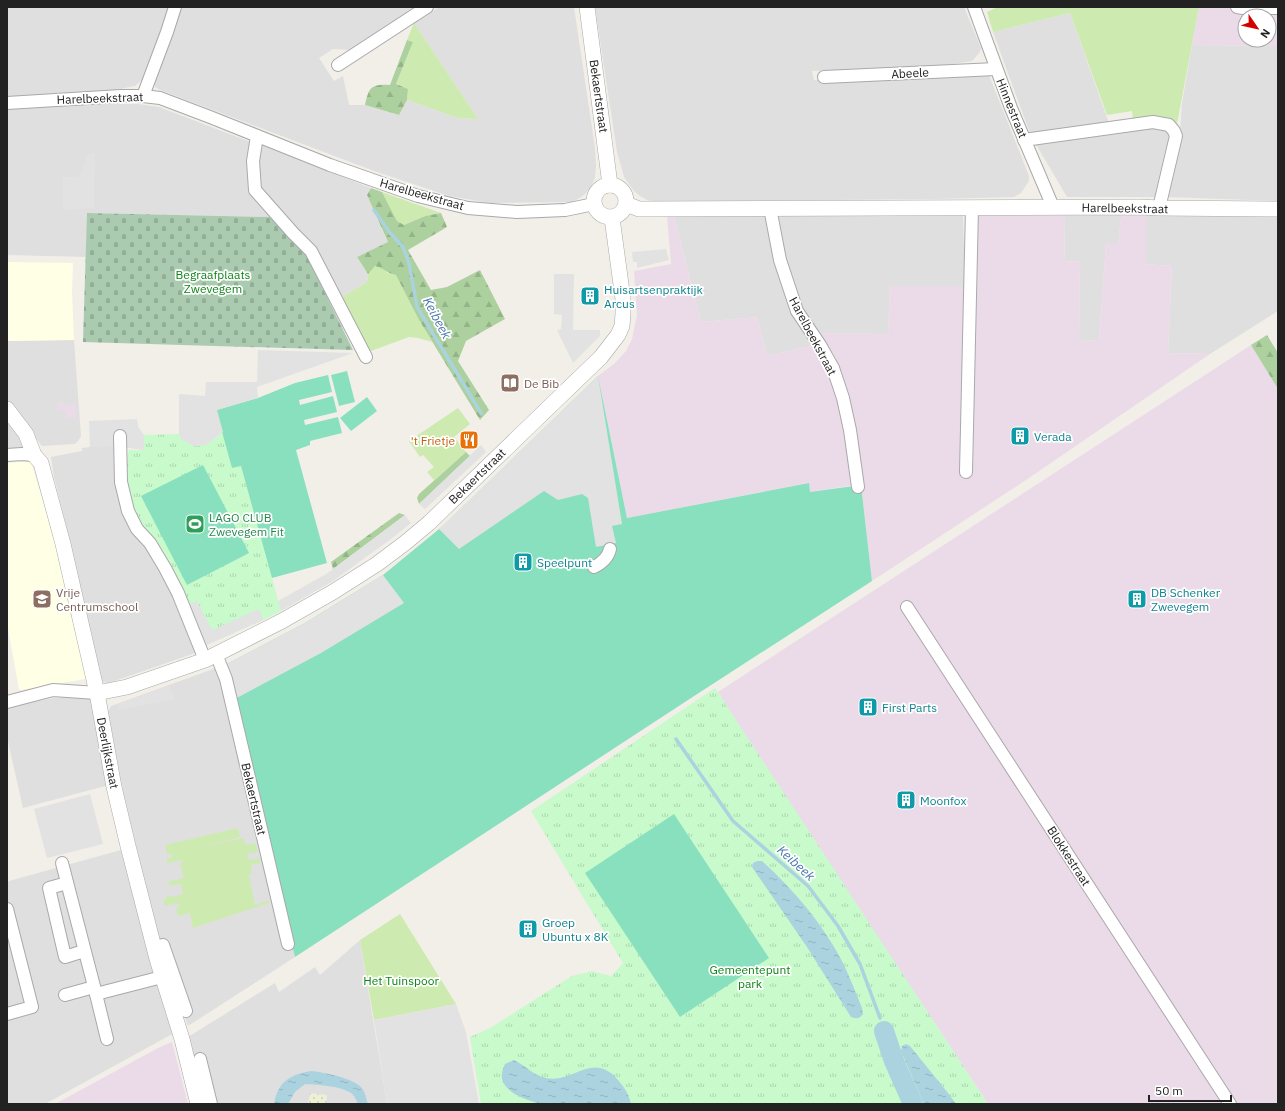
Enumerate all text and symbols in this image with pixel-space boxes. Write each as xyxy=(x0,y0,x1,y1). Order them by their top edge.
north arrow xyxy=(1237,8,1277,48)
text: N xyxy=(1257,26,1273,41)
street label: Bekaertstraat xyxy=(586,58,612,134)
street label: Abeele xyxy=(891,65,930,81)
street label: Hinnestraat xyxy=(993,76,1031,140)
street label: Harelbeekstraat xyxy=(56,89,144,107)
street label: Harelbeekstraat xyxy=(378,175,466,213)
street label: Harelbeekstraat xyxy=(1081,200,1169,216)
park label: Begraafplaats Zwevegem xyxy=(176,267,251,296)
place label: Huisartsenpraktijk Arcus xyxy=(604,282,704,311)
building icon: Huisartsenpraktijk Arcus xyxy=(579,285,601,307)
water label: Keibeek xyxy=(419,294,455,342)
street label: Harelbeekstraat xyxy=(786,294,840,378)
library icon: De Bib xyxy=(499,372,521,394)
place label: De Bib xyxy=(524,376,559,391)
building icon: Verada xyxy=(1009,425,1031,447)
restaurant icon: 't Frietje xyxy=(458,429,480,451)
place label: Verada xyxy=(1034,429,1072,444)
place label: 't Frietje xyxy=(411,433,455,448)
street label: Bekaertstraat xyxy=(445,445,509,507)
place label: LAGO CLUB Zwevegem Fit xyxy=(209,510,284,539)
sports icon: LAGO CLUB Zwevegem Fit xyxy=(184,513,206,535)
building icon: Speelpunt xyxy=(512,551,534,573)
place label: Speelpunt xyxy=(537,555,592,570)
place label: Vrije Centrumschool xyxy=(56,585,138,614)
place label: DB Schenker Zwevegem xyxy=(1151,585,1221,614)
school or university icon: Vrije Centrumschool xyxy=(31,588,53,610)
building icon: DB Schenker Zwevegem xyxy=(1126,588,1148,610)
building icon: First Parts xyxy=(857,696,879,718)
place label: First Parts xyxy=(882,700,937,715)
street label: Deerlijkstraat xyxy=(94,716,122,790)
street label: Bekaertstraat xyxy=(238,761,270,837)
building icon: Moonfox xyxy=(895,789,917,811)
place label: Moonfox xyxy=(920,793,967,808)
street label: Blokkestraat xyxy=(1044,823,1094,889)
water label: Keibeek xyxy=(774,842,819,885)
place label: Groep Ubuntu x 8K xyxy=(542,915,609,944)
building icon: Groep Ubuntu x 8K xyxy=(517,918,539,940)
park label: Gemeentepunt park xyxy=(710,962,790,991)
park label: Het Tuinspoor xyxy=(363,973,439,988)
scale bar xyxy=(1149,1077,1231,1103)
text: 50 m xyxy=(1155,1083,1183,1098)

